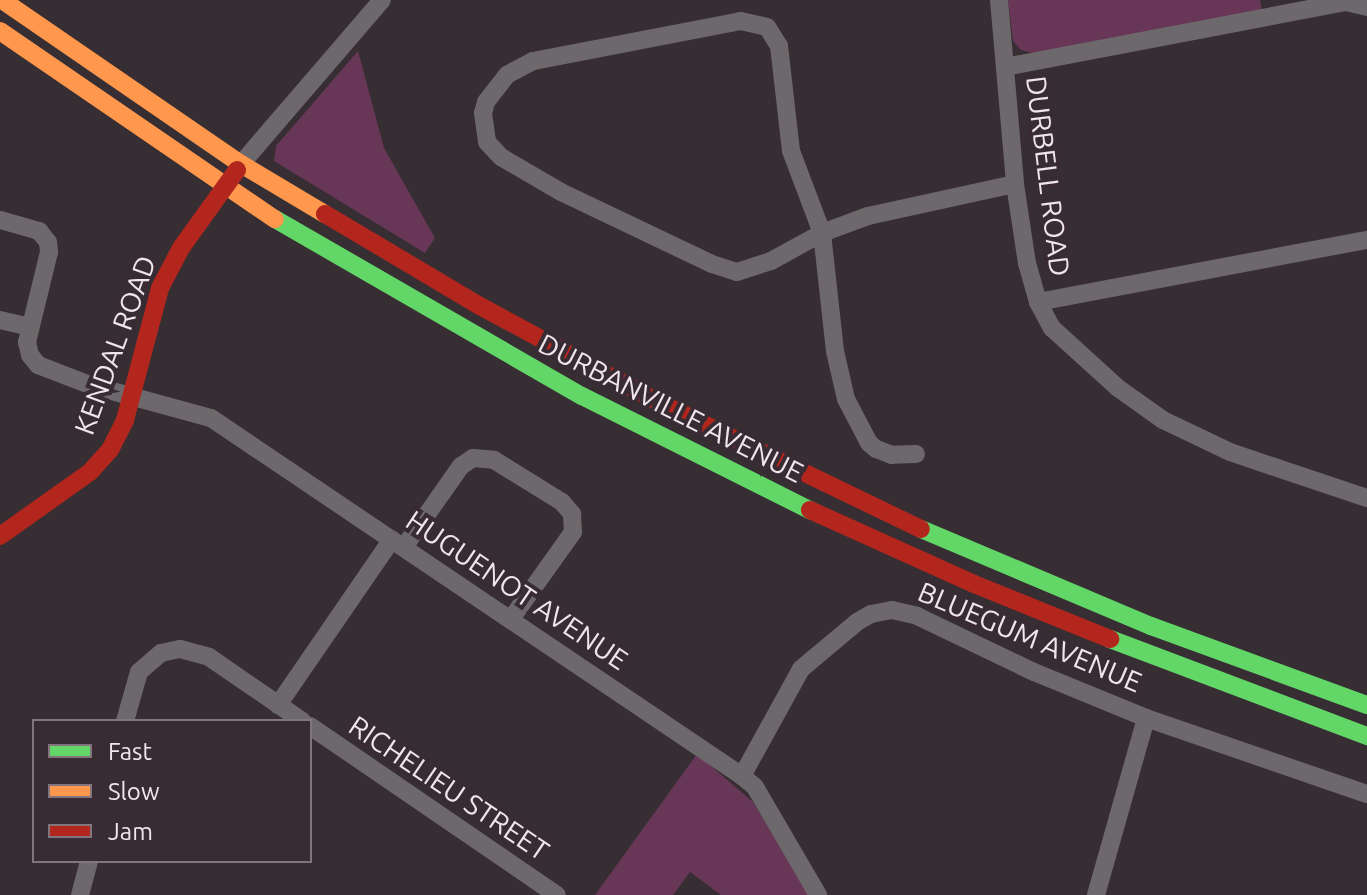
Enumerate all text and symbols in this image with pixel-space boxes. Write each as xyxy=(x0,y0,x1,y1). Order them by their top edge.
street label: DURBELL ROAD xyxy=(1019,74,1077,278)
street label: KENDAL ROAD xyxy=(67,251,163,439)
street label: DURBANVILLE AVENUE xyxy=(533,327,809,489)
street label: HUGUENOT AVENUE xyxy=(400,503,634,677)
street label: BLUEGUM AVENUE xyxy=(913,575,1147,699)
street label: RICHELIEU STREET xyxy=(343,709,555,867)
legend xyxy=(32,719,312,863)
text: Fast xyxy=(108,738,152,765)
text: Slow xyxy=(108,778,160,805)
text: Jam xyxy=(108,818,153,845)

